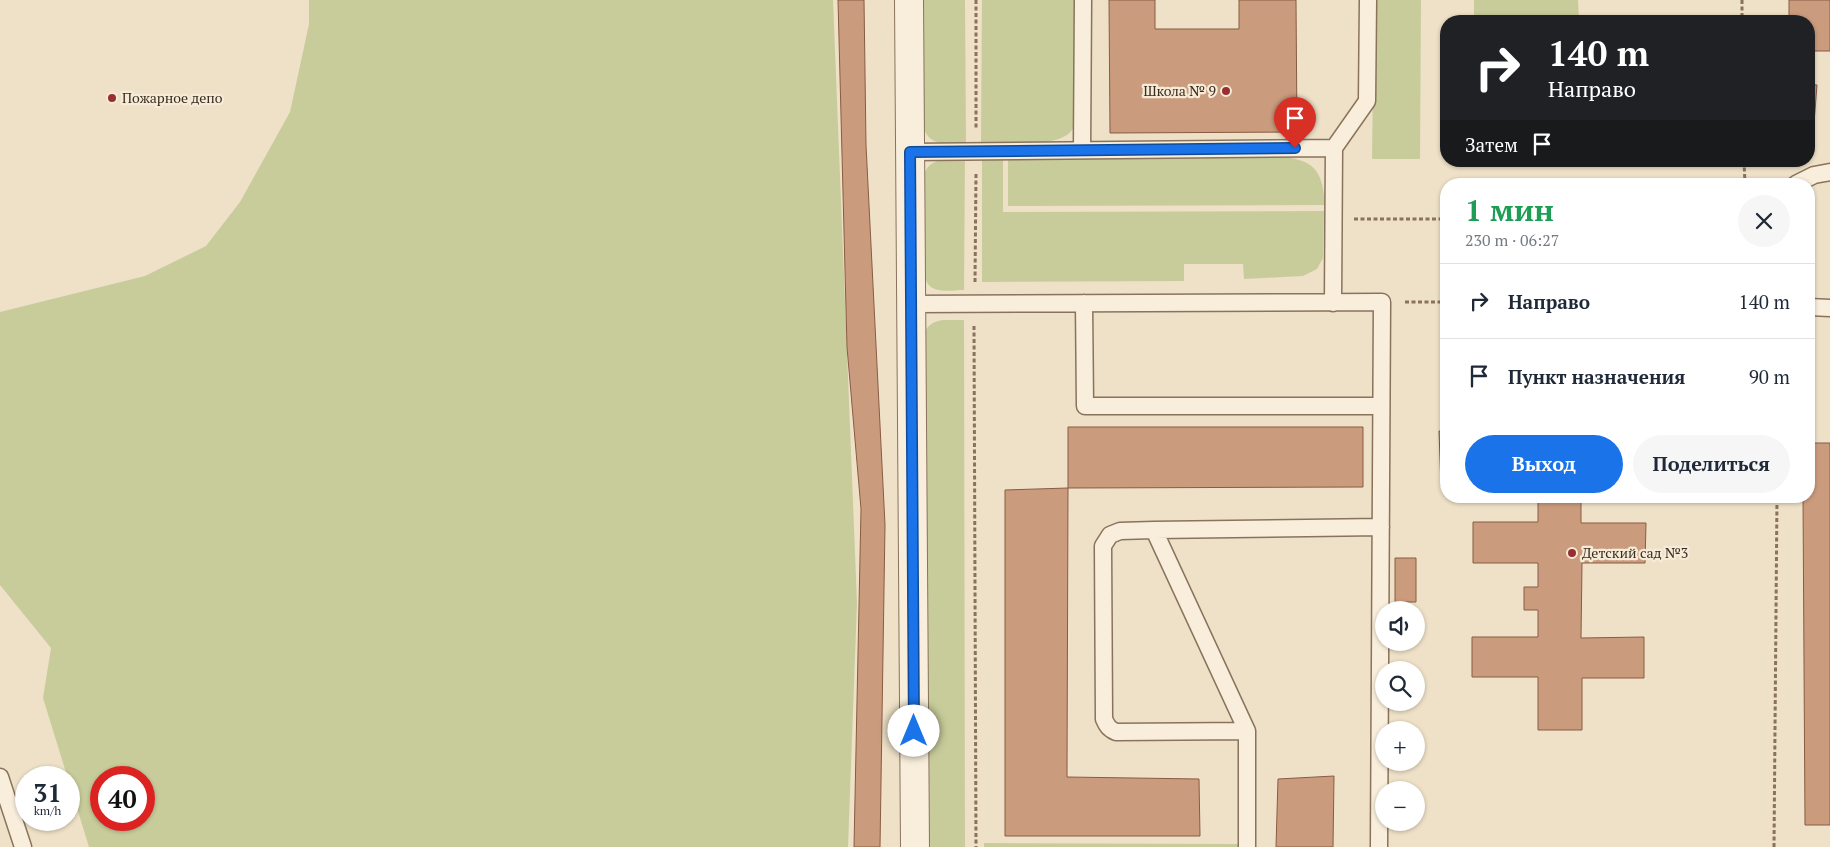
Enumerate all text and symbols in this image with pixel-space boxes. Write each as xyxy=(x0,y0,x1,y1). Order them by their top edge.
text: 140 m xyxy=(1548,30,1649,76)
icon: right xyxy=(1465,35,1530,100)
text: Направо xyxy=(1548,74,1636,103)
place label: Школа № 9 xyxy=(1143,81,1216,100)
marker: Школа № 9 xyxy=(1220,85,1232,97)
place label: Пожарное депо xyxy=(122,88,223,107)
marker: Пожарное депо xyxy=(106,92,118,104)
pin xyxy=(1274,97,1316,148)
icon: arrive xyxy=(1281,104,1309,132)
icon: arrive xyxy=(1528,130,1556,158)
text: Затем xyxy=(1465,132,1518,157)
text: 1 мин xyxy=(1465,190,1554,230)
button: close xyxy=(1738,195,1790,247)
text: 230 m · 06:27 xyxy=(1465,229,1559,251)
icon: right xyxy=(1465,287,1493,315)
text: Направо xyxy=(1508,289,1590,314)
text: 140 m xyxy=(1739,289,1790,314)
icon: arrive xyxy=(1465,362,1493,390)
text: Пункт назначения xyxy=(1508,364,1685,389)
text: 90 m xyxy=(1749,364,1790,389)
button: Выход xyxy=(1465,435,1623,493)
button: Поделиться xyxy=(1633,435,1790,493)
place label: Детский сад №3 xyxy=(1582,543,1688,562)
marker: Детский сад №3 xyxy=(1566,547,1578,559)
map controls xyxy=(1375,601,1425,831)
button: sound xyxy=(1375,601,1425,651)
button: search xyxy=(1375,661,1425,711)
position arrow xyxy=(887,704,939,756)
button: + xyxy=(1375,721,1425,771)
speed limit sign: 40 xyxy=(90,766,155,831)
text: 31 xyxy=(33,776,62,809)
button: − xyxy=(1375,781,1425,831)
text: km/h xyxy=(34,803,61,818)

